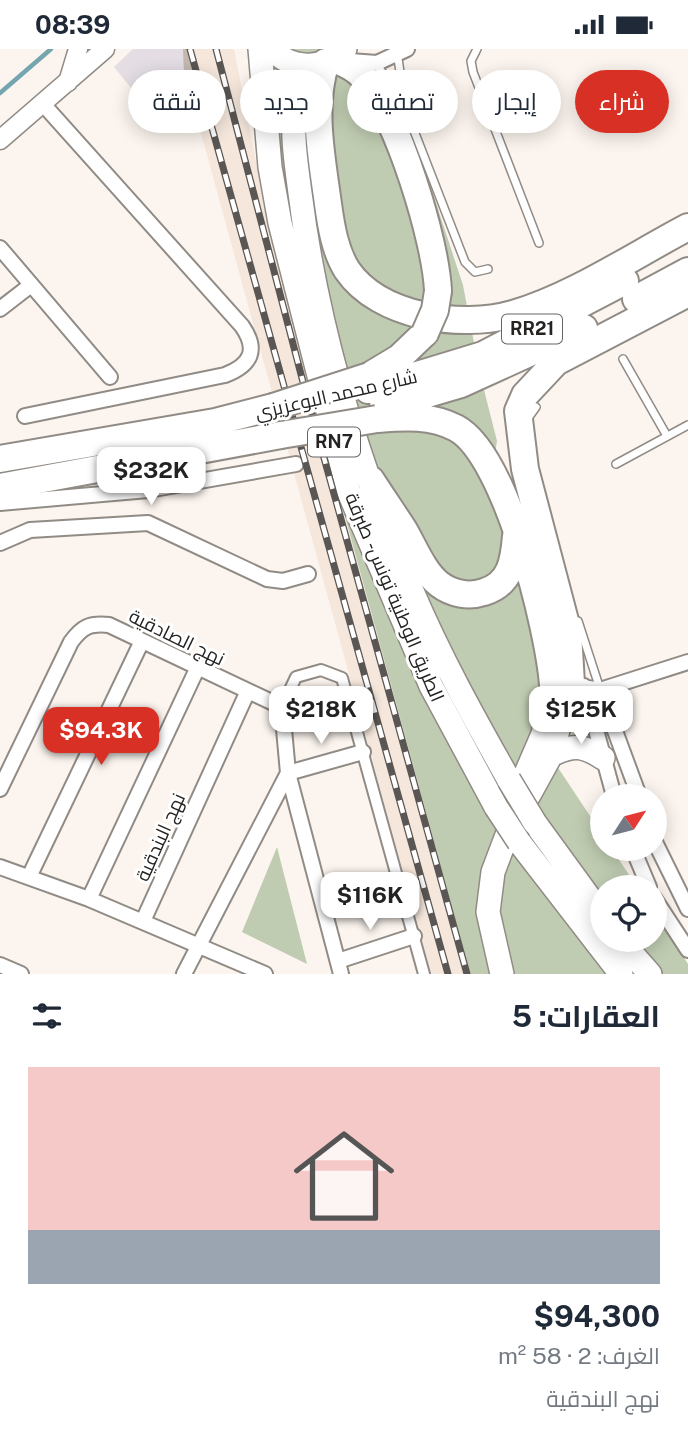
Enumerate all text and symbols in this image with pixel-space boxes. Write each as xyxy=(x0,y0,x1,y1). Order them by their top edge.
text: 08:39 xyxy=(35,9,110,40)
chip: شقة xyxy=(128,70,226,133)
chip: جديد xyxy=(240,70,333,133)
chip: تصفية xyxy=(347,70,458,133)
chip: إيجار xyxy=(472,70,561,133)
chip: شراء xyxy=(575,70,669,133)
road number: RR21 xyxy=(502,315,562,343)
street label: شارع محمد البوعزيزي xyxy=(253,365,420,427)
road number: RN7 xyxy=(308,428,360,457)
pin: $232K xyxy=(102,447,200,507)
text: $232K xyxy=(113,456,189,483)
street label: الطريق الوطنية تونس - طبرقة xyxy=(339,489,449,705)
street label: نهج الصادقية xyxy=(124,604,228,672)
pin: $218K xyxy=(272,687,370,746)
pin: $125K xyxy=(532,687,630,746)
text: $218K xyxy=(285,695,357,722)
text: $125K xyxy=(545,695,617,722)
pin: $94.3K xyxy=(44,707,158,767)
text: $94.3K xyxy=(59,716,143,743)
north arrow xyxy=(590,784,667,861)
map controls xyxy=(590,784,667,952)
street label: نهج البندقية xyxy=(131,790,192,886)
pin: $116K xyxy=(321,873,419,932)
button: locate xyxy=(590,875,667,952)
text: $116K xyxy=(336,881,404,908)
icon: filters xyxy=(28,997,66,1035)
text: العقارات: 5 xyxy=(512,998,660,1034)
icon: home xyxy=(281,1113,407,1239)
text: $94,300 xyxy=(533,1298,660,1334)
text: الغرف: 2 · 58 m² xyxy=(498,1342,660,1369)
text: نهج البندقية xyxy=(546,1385,660,1412)

